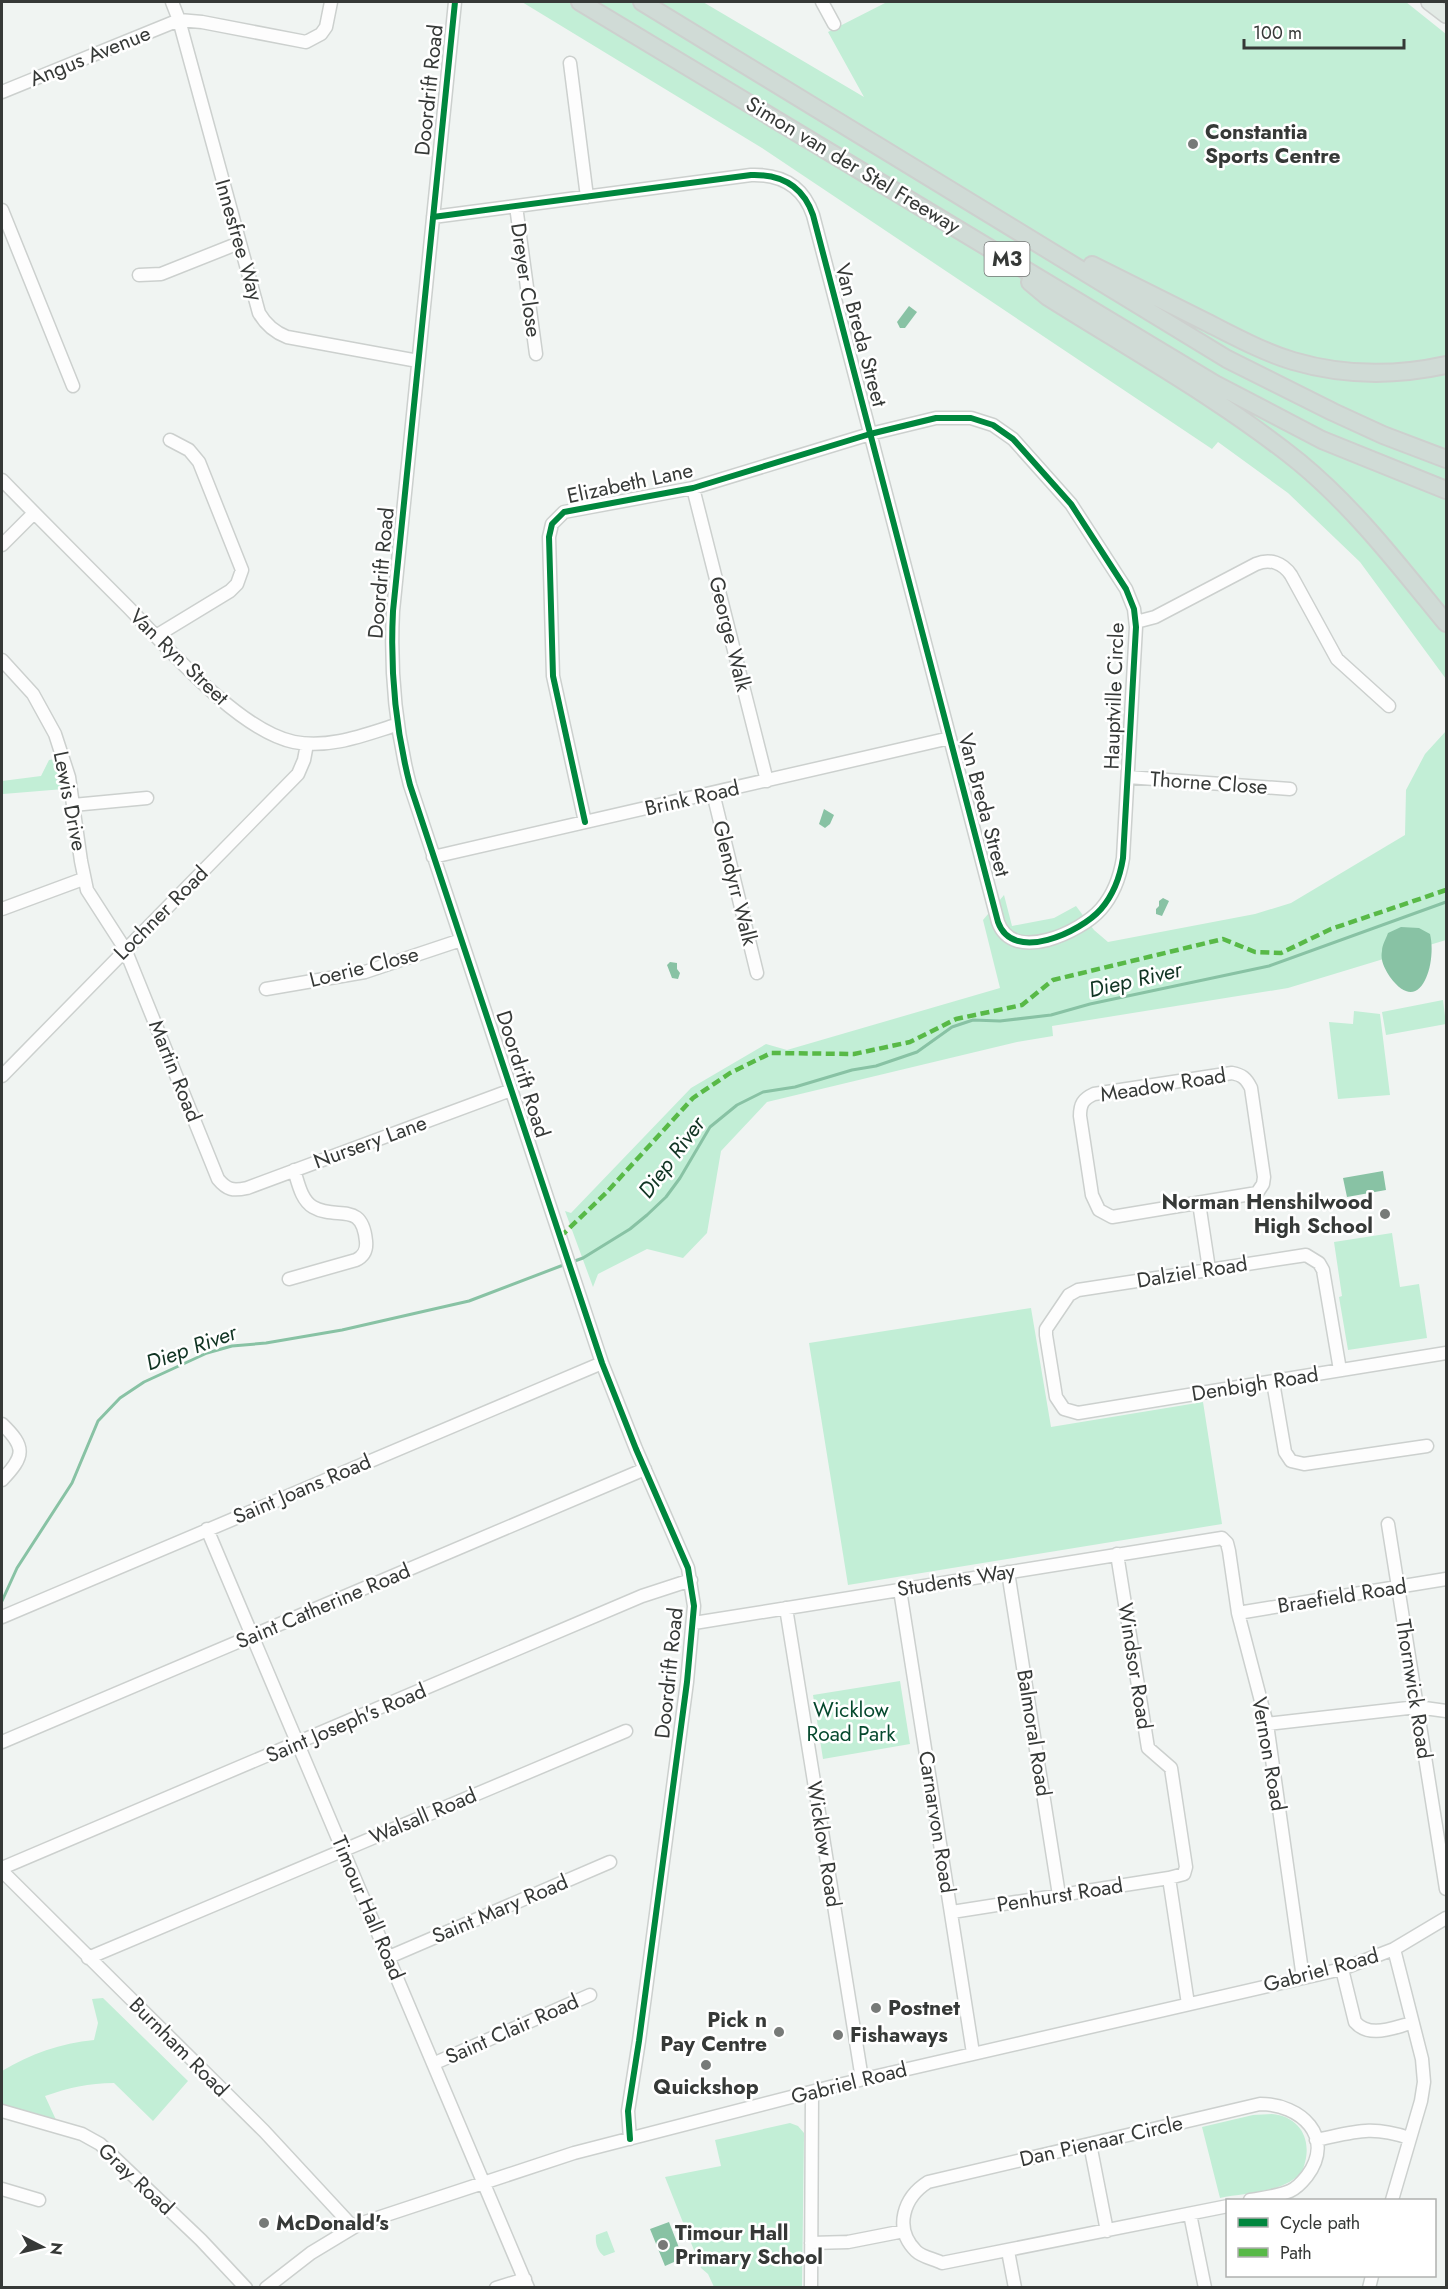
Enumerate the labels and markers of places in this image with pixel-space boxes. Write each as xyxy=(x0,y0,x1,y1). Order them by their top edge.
place label: Constantia Sports Centre xyxy=(1205,117,1341,171)
marker: Constantia Sports Centre xyxy=(1186,137,1200,151)
place label: Norman Henshilwood High School xyxy=(1161,1187,1373,1241)
marker: Norman Henshilwood High School xyxy=(1378,1207,1392,1221)
place label: Postnet xyxy=(888,1993,960,2023)
marker: Postnet xyxy=(869,2001,883,2015)
place label: Pick n Pay Centre xyxy=(660,2005,767,2059)
place label: Fishaways xyxy=(850,2020,948,2050)
marker: Pick n Pay Centre xyxy=(772,2025,786,2039)
marker: Fishaways xyxy=(831,2028,845,2042)
marker: Quickshop xyxy=(699,2058,713,2072)
place label: Quickshop xyxy=(653,2072,759,2102)
place label: McDonald's xyxy=(276,2208,389,2238)
marker: McDonald's xyxy=(257,2216,271,2230)
place label: Timour Hall Primary School xyxy=(675,2218,823,2272)
marker: Timour Hall Primary School xyxy=(656,2238,670,2252)

